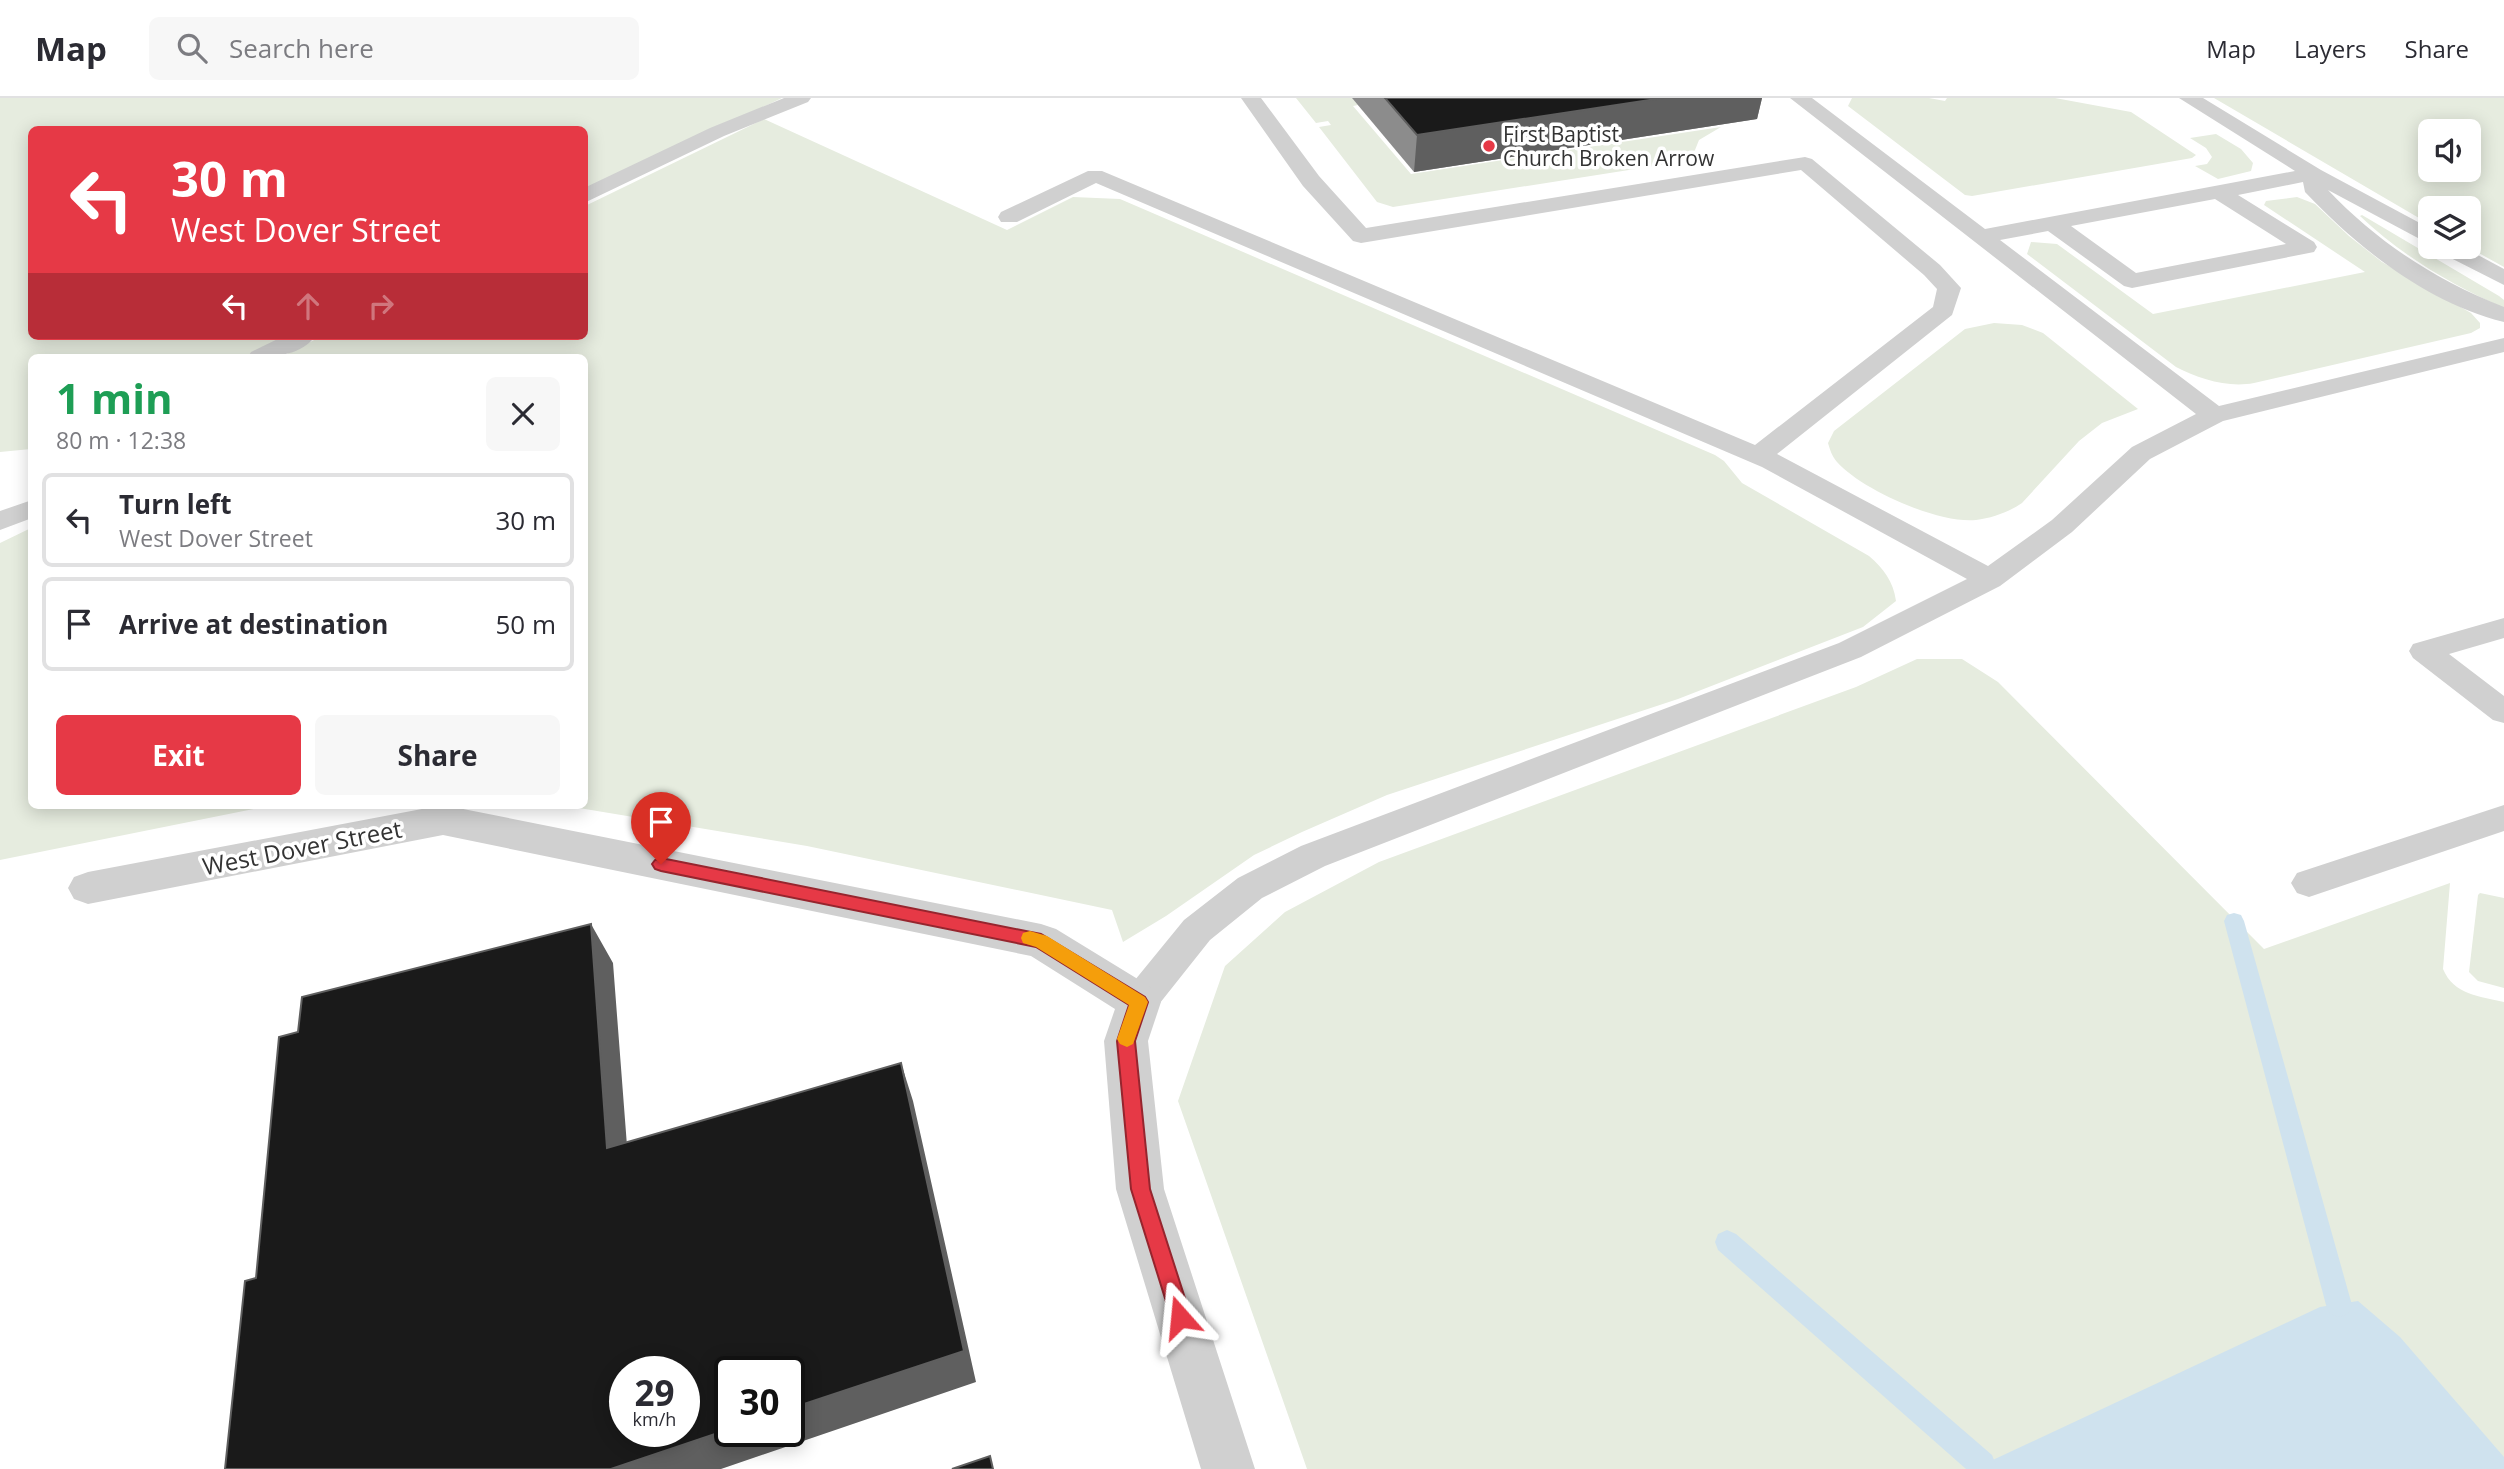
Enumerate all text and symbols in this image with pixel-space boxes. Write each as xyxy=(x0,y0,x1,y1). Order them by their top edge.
search box xyxy=(149,17,639,80)
text: Map xyxy=(35,26,107,71)
icon: search xyxy=(173,29,211,67)
text: Search here xyxy=(229,30,374,66)
text: Map xyxy=(2206,32,2256,65)
text: Layers xyxy=(2294,32,2367,65)
text: Share xyxy=(2405,32,2469,65)
map controls xyxy=(2418,119,2481,259)
button: sound xyxy=(2418,119,2481,182)
place label: First Baptist Church Broken Arrow xyxy=(1503,120,1715,172)
marker: First Baptist Church Broken Arrow xyxy=(1481,138,1497,154)
text: 30 m xyxy=(171,145,288,211)
icon: left xyxy=(56,154,147,245)
button: layers xyxy=(2418,196,2481,259)
text: West Dover Street xyxy=(171,208,441,251)
icon: left xyxy=(216,287,254,325)
icon: ahead xyxy=(289,287,327,325)
icon: right xyxy=(362,287,400,325)
text: 1 min xyxy=(56,369,173,426)
button: close xyxy=(486,377,560,451)
text: 80 m · 12:38 xyxy=(56,424,186,456)
text: Turn left xyxy=(119,486,231,522)
icon: left xyxy=(60,501,98,539)
text: 30 m xyxy=(495,502,556,538)
text: West Dover Street xyxy=(119,522,313,554)
icon: arrive xyxy=(60,605,98,643)
text: Arrive at destination xyxy=(119,606,388,642)
text: 50 m xyxy=(495,606,556,642)
button: Exit xyxy=(56,715,301,795)
button: Share xyxy=(315,715,560,795)
pin xyxy=(631,792,691,864)
icon: arrive xyxy=(642,803,680,841)
street label: West Dover Street xyxy=(200,812,404,882)
position arrow xyxy=(1143,1280,1217,1354)
speed limit sign: 30 xyxy=(714,1356,805,1447)
text: 29 xyxy=(634,1369,675,1416)
text: km/h xyxy=(633,1407,676,1431)

